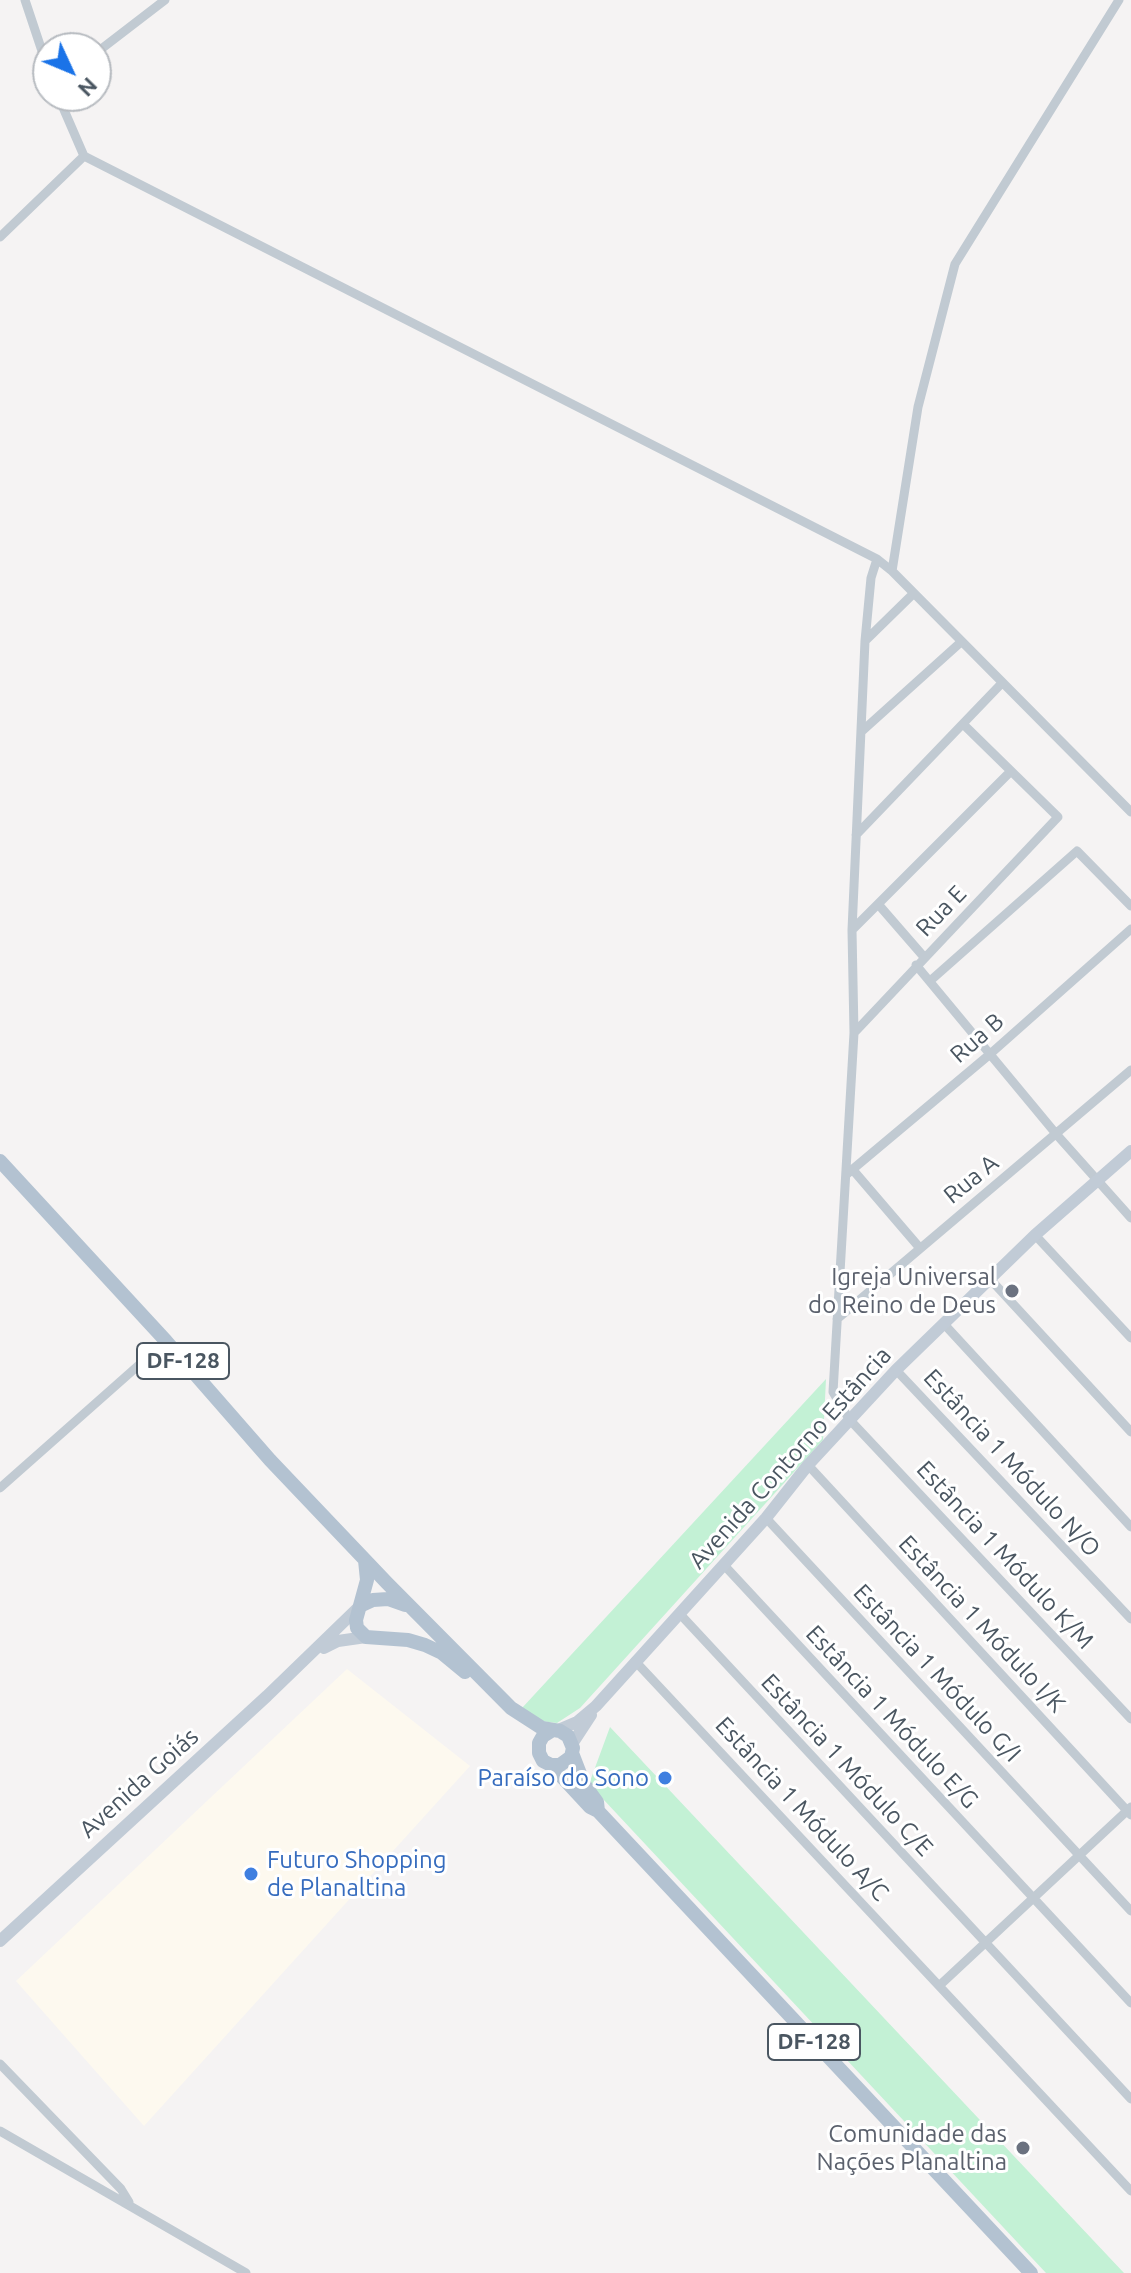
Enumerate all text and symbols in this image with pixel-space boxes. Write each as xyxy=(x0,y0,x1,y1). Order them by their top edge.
north arrow xyxy=(32,32,112,112)
text: N xyxy=(73,73,103,102)
street label: Rua E xyxy=(910,879,972,943)
street label: Rua B xyxy=(944,1007,1010,1069)
street label: Rua A xyxy=(938,1148,1004,1210)
place label: Igreja Universal do Reino de Deus xyxy=(808,1263,996,1319)
marker: Igreja Universal do Reino de Deus xyxy=(1003,1282,1021,1300)
street label: Avenida Contorno Estância xyxy=(683,1341,897,1575)
road number: DF-128 xyxy=(137,1343,229,1379)
street label: Estância 1 Módulo N/O xyxy=(918,1363,1106,1563)
street label: Estância 1 Módulo K/M xyxy=(910,1455,1100,1655)
street label: Estância 1 Módulo I/K xyxy=(893,1530,1071,1718)
street label: Estância 1 Módulo G/I xyxy=(847,1578,1027,1768)
street label: Estância 1 Módulo E/G xyxy=(800,1620,984,1814)
street label: Estância 1 Módulo C/E xyxy=(755,1668,939,1862)
street label: Estância 1 Módulo A/C xyxy=(709,1711,895,1907)
street label: Avenida Goiás xyxy=(74,1722,204,1844)
place label: Paraíso do Sono xyxy=(477,1764,649,1792)
marker: Paraíso do Sono xyxy=(656,1769,674,1787)
place label: Futuro Shopping de Planaltina xyxy=(267,1846,446,1902)
marker: Futuro Shopping de Planaltina xyxy=(242,1865,260,1883)
road number: DF-128 xyxy=(768,2024,860,2060)
place label: Comunidade das Nações Planaltina xyxy=(817,2120,1007,2176)
marker: Comunidade das Nações Planaltina xyxy=(1014,2139,1032,2157)

